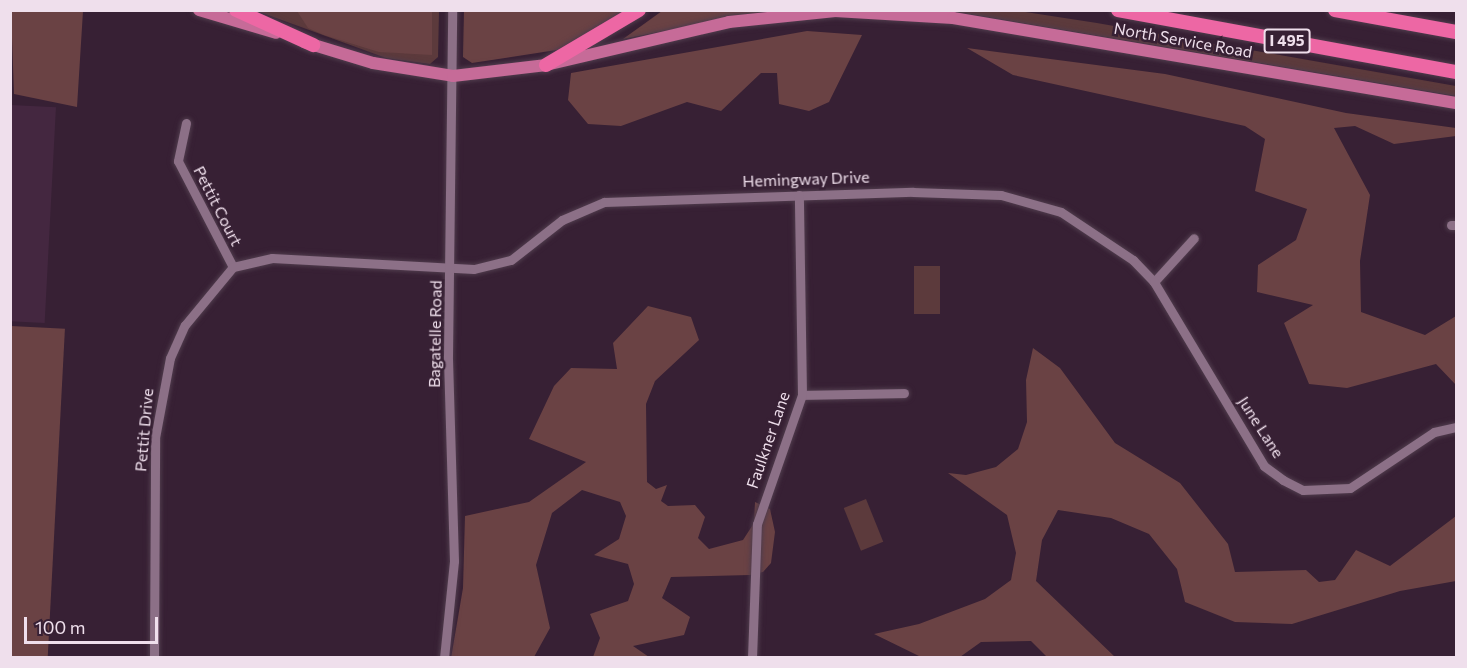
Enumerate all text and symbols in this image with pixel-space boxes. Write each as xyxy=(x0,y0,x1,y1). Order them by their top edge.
street label: North Service Road xyxy=(1112,18,1254,62)
road number: I 495 xyxy=(1263,29,1311,53)
street label: Pettit Court xyxy=(190,163,246,249)
street label: Hemingway Drive xyxy=(742,167,870,191)
street label: Bagatelle Road xyxy=(424,280,446,388)
street label: Pettit Drive xyxy=(131,388,157,472)
street label: Faulkner Lane xyxy=(742,389,794,491)
street label: June Lane xyxy=(1234,393,1288,461)
scale bar xyxy=(27,605,160,643)
text: 100 m xyxy=(35,616,85,638)

